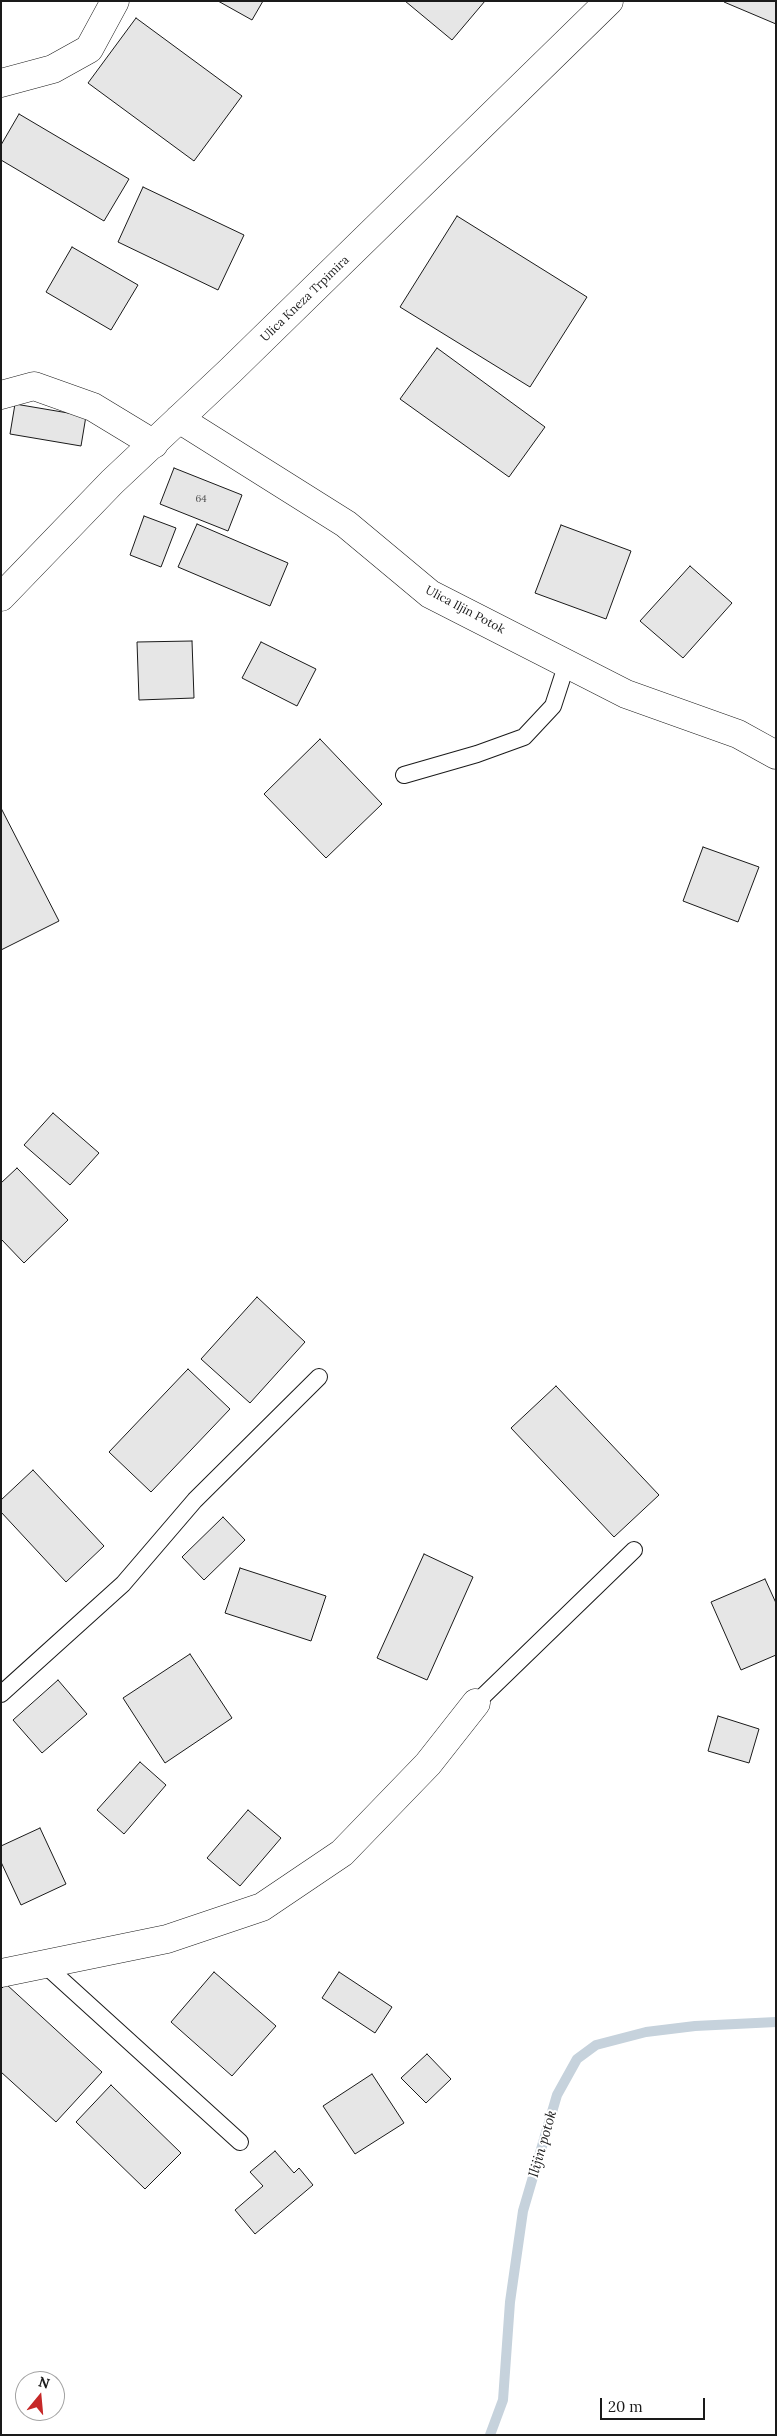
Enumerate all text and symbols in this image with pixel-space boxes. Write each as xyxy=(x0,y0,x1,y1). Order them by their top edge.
street label: Ulica Kneza Trpimira xyxy=(258,253,352,345)
house number: 64 xyxy=(195,493,207,505)
street label: Ulica Iljin Potok xyxy=(423,583,507,637)
water label: Ilijin potok xyxy=(525,2109,561,2179)
north arrow xyxy=(15,2371,65,2421)
text: N xyxy=(36,2372,52,2393)
scale bar xyxy=(602,2388,707,2420)
text: 20 m xyxy=(608,2397,643,2416)

